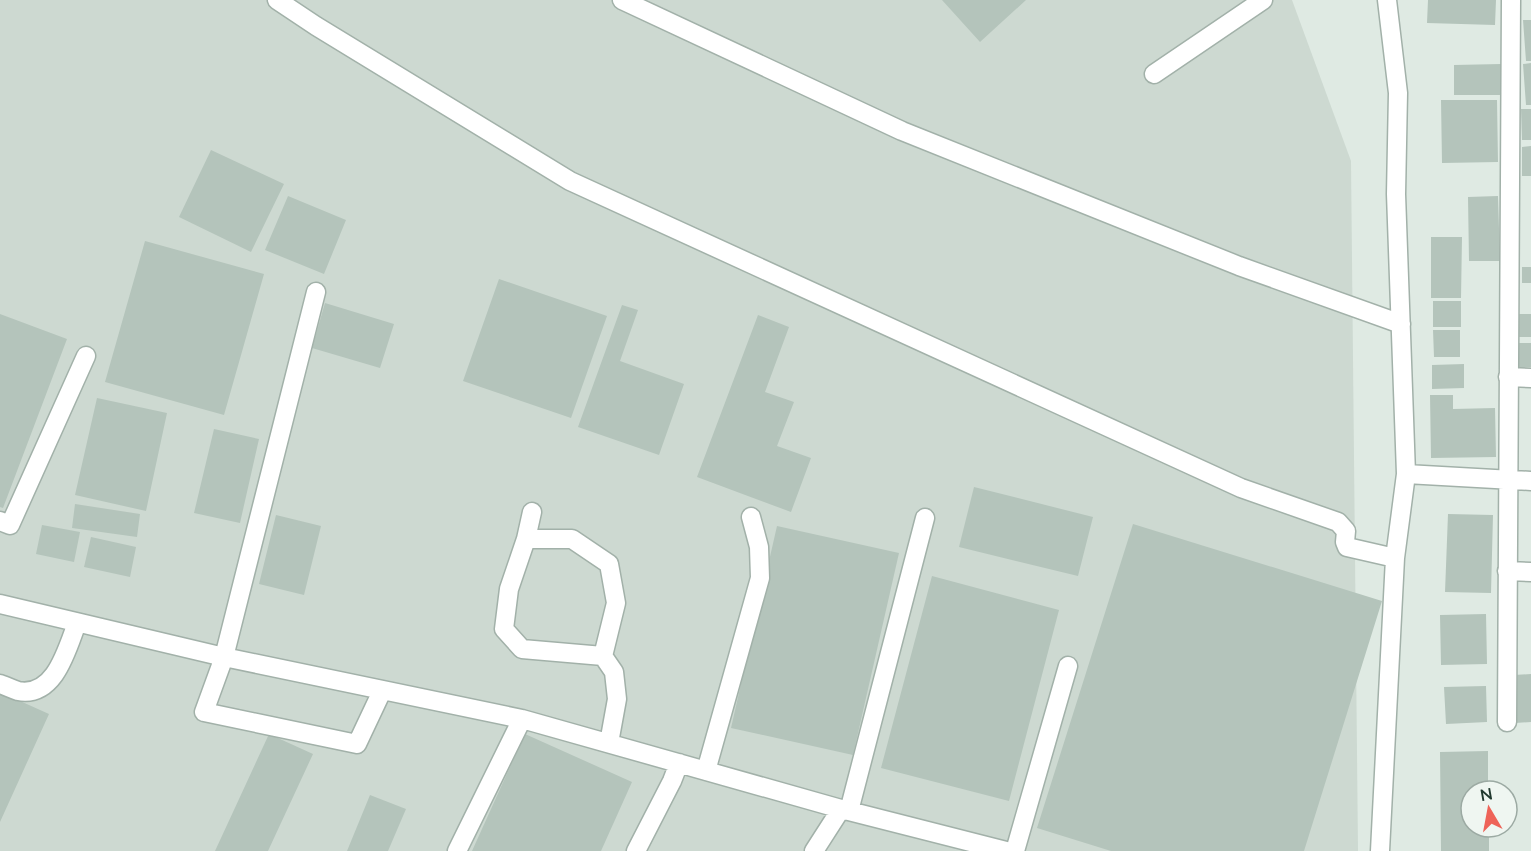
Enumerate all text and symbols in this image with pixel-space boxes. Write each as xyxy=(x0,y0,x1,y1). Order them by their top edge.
north arrow xyxy=(1459,779,1519,839)
text: N xyxy=(1479,783,1494,804)

